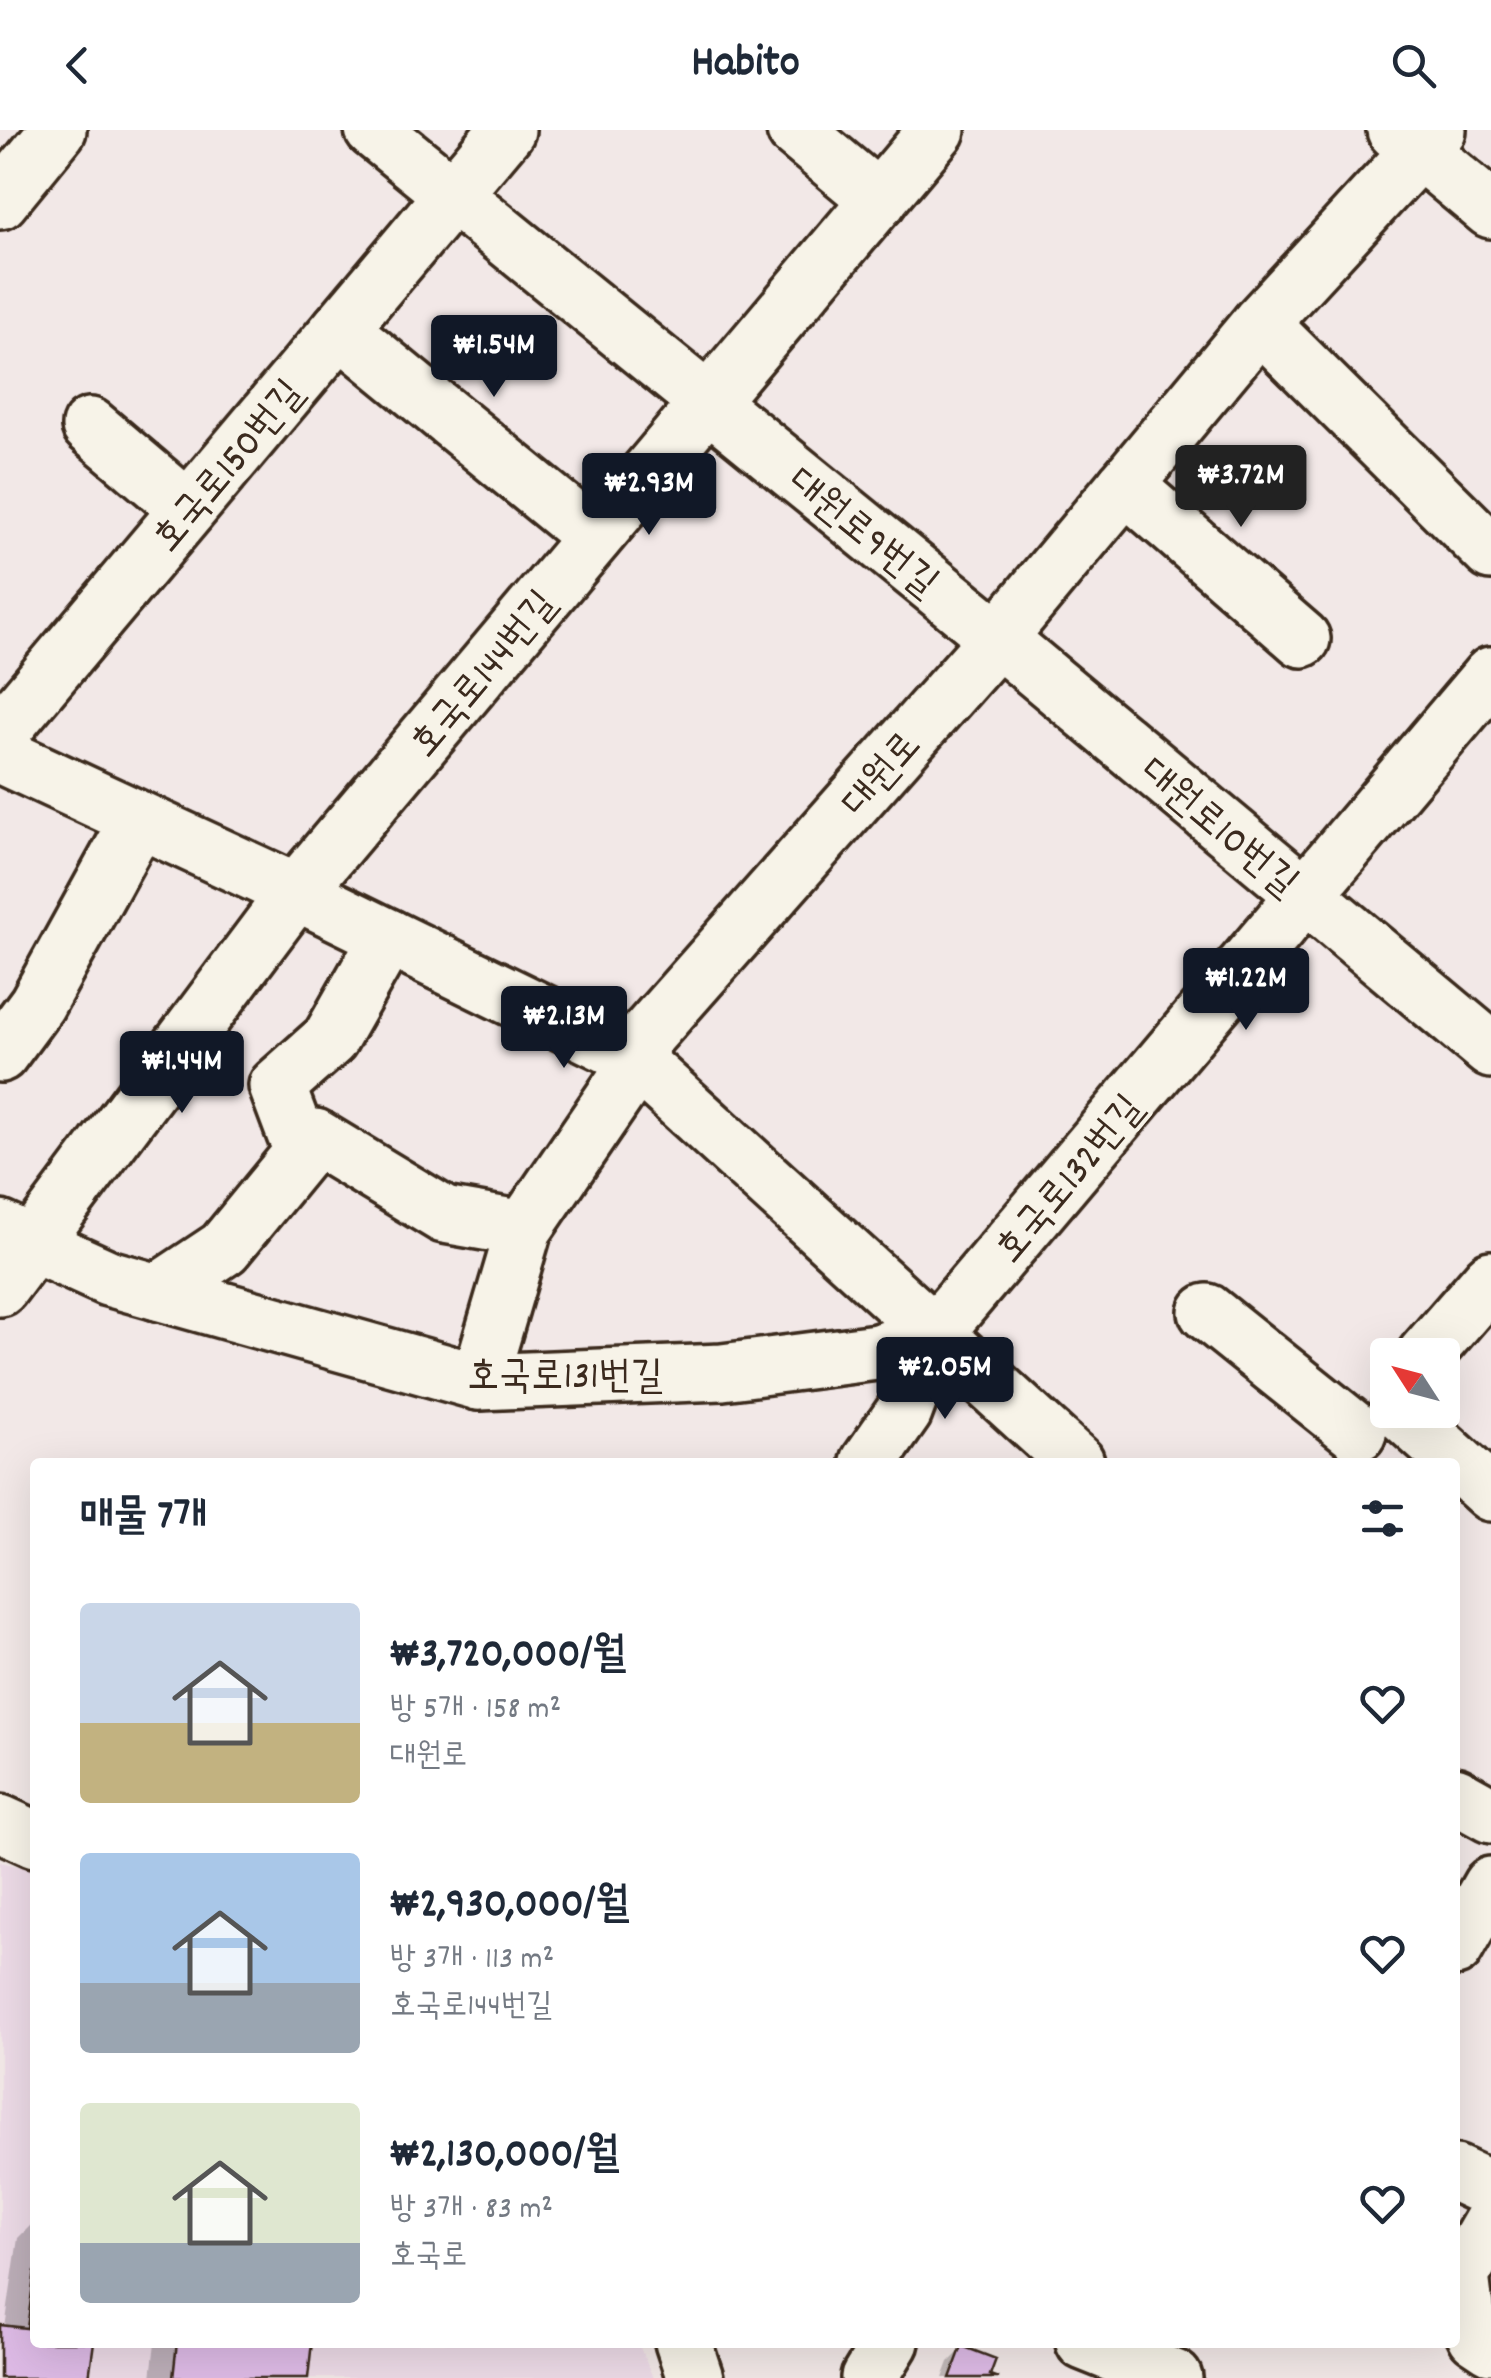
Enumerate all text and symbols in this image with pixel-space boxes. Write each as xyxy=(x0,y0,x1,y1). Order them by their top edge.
text: Habito xyxy=(691,33,800,97)
icon: back xyxy=(50,38,105,93)
icon: search xyxy=(1386,38,1441,93)
pin: ₩1.54M xyxy=(413,315,575,400)
text: ₩1.54M xyxy=(453,324,535,370)
street label: 호국로150번길 xyxy=(142,369,320,567)
pin: ₩3.72M xyxy=(1160,445,1322,530)
pin: ₩2.93M xyxy=(568,453,730,538)
text: ₩3.72M xyxy=(1197,454,1285,500)
street label: 대원로9번길 xyxy=(773,456,949,614)
text: ₩2.93M xyxy=(604,462,694,508)
street label: 호국로144번길 xyxy=(399,580,573,772)
street label: 대원로 xyxy=(831,721,937,831)
street label: 대원로10번길 xyxy=(1125,747,1308,913)
pin: ₩1.22M xyxy=(1165,948,1327,1033)
text: ₩1.22M xyxy=(1205,957,1287,1003)
pin: ₩2.13M xyxy=(483,986,645,1071)
text: ₩2.13M xyxy=(523,995,605,1041)
pin: ₩1.44M xyxy=(101,1031,263,1116)
text: ₩1.44M xyxy=(142,1040,222,1086)
street label: 호국로132번길 xyxy=(984,1084,1160,1278)
pin: ₩2.05M xyxy=(864,1337,1026,1422)
north arrow xyxy=(1370,1338,1460,1428)
map controls xyxy=(1370,1338,1460,1428)
text: ₩2.05M xyxy=(899,1346,992,1392)
street label: 호국로131번길 xyxy=(467,1351,663,1408)
text: 매물 7개 xyxy=(80,1489,207,1549)
icon: filters xyxy=(1355,1491,1410,1546)
text: ₩3,720,000/월 xyxy=(390,1627,626,1687)
icon: home xyxy=(160,1643,280,1763)
icon: heart xyxy=(1355,1676,1410,1731)
text: 방 5개 · 158 m² xyxy=(390,1688,561,1734)
text: 대원로 xyxy=(390,1735,467,1781)
text: ₩2,930,000/월 xyxy=(390,1877,629,1937)
icon: home xyxy=(160,1893,280,2013)
icon: heart xyxy=(1355,1926,1410,1981)
text: 방 3개 · 113 m² xyxy=(390,1938,554,1984)
text: 호국로144번길 xyxy=(390,1985,552,2031)
text: ₩2,130,000/월 xyxy=(390,2127,619,2187)
icon: home xyxy=(160,2143,280,2263)
icon: heart xyxy=(1355,2176,1410,2231)
text: 방 3개 · 83 m² xyxy=(390,2188,553,2234)
text: 호국로 xyxy=(390,2235,467,2281)

